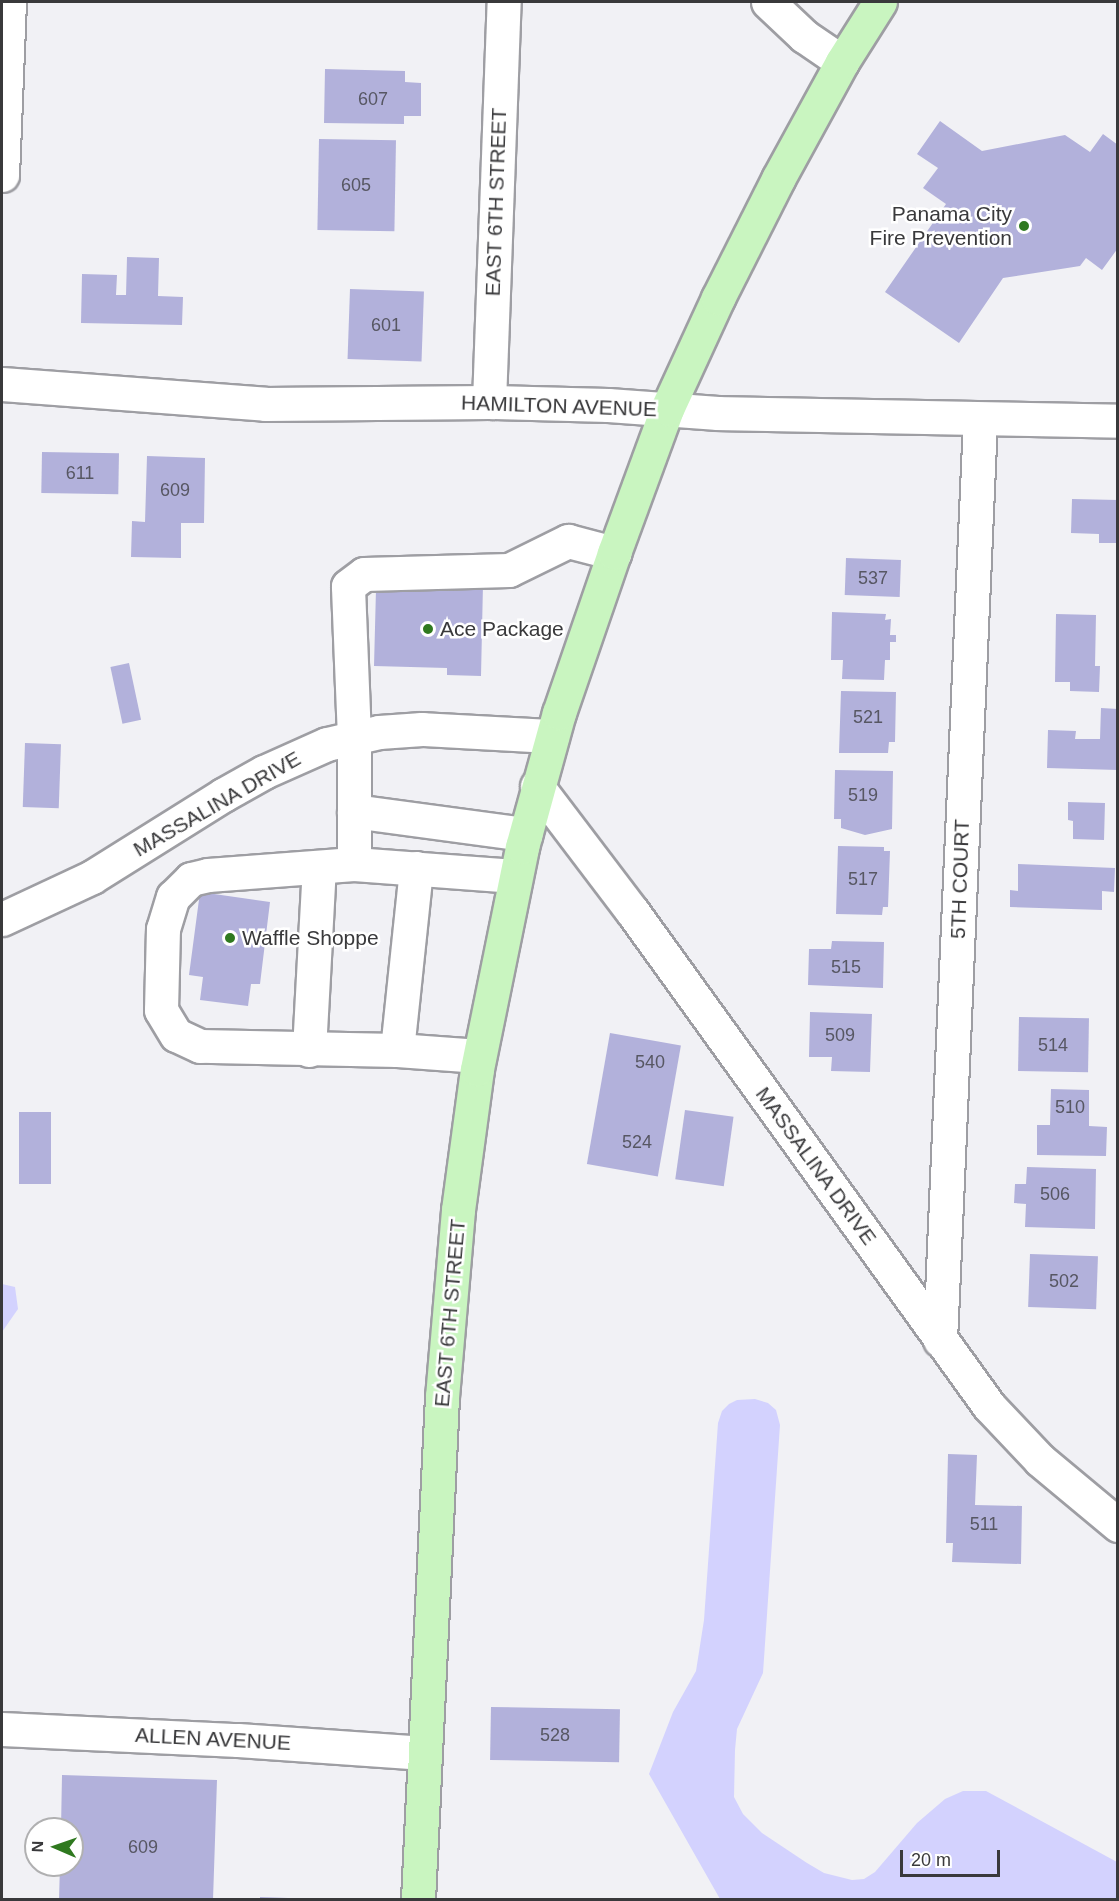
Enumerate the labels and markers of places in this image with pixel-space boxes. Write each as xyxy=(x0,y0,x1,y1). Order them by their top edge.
place label: Panama City Fire Prevention xyxy=(870,201,1012,251)
marker: Panama City Fire Prevention xyxy=(1017,219,1031,233)
place label: Ace Package xyxy=(440,616,564,642)
marker: Ace Package xyxy=(421,622,435,636)
place label: Waffle Shoppe xyxy=(242,925,379,951)
marker: Waffle Shoppe xyxy=(223,931,237,945)

